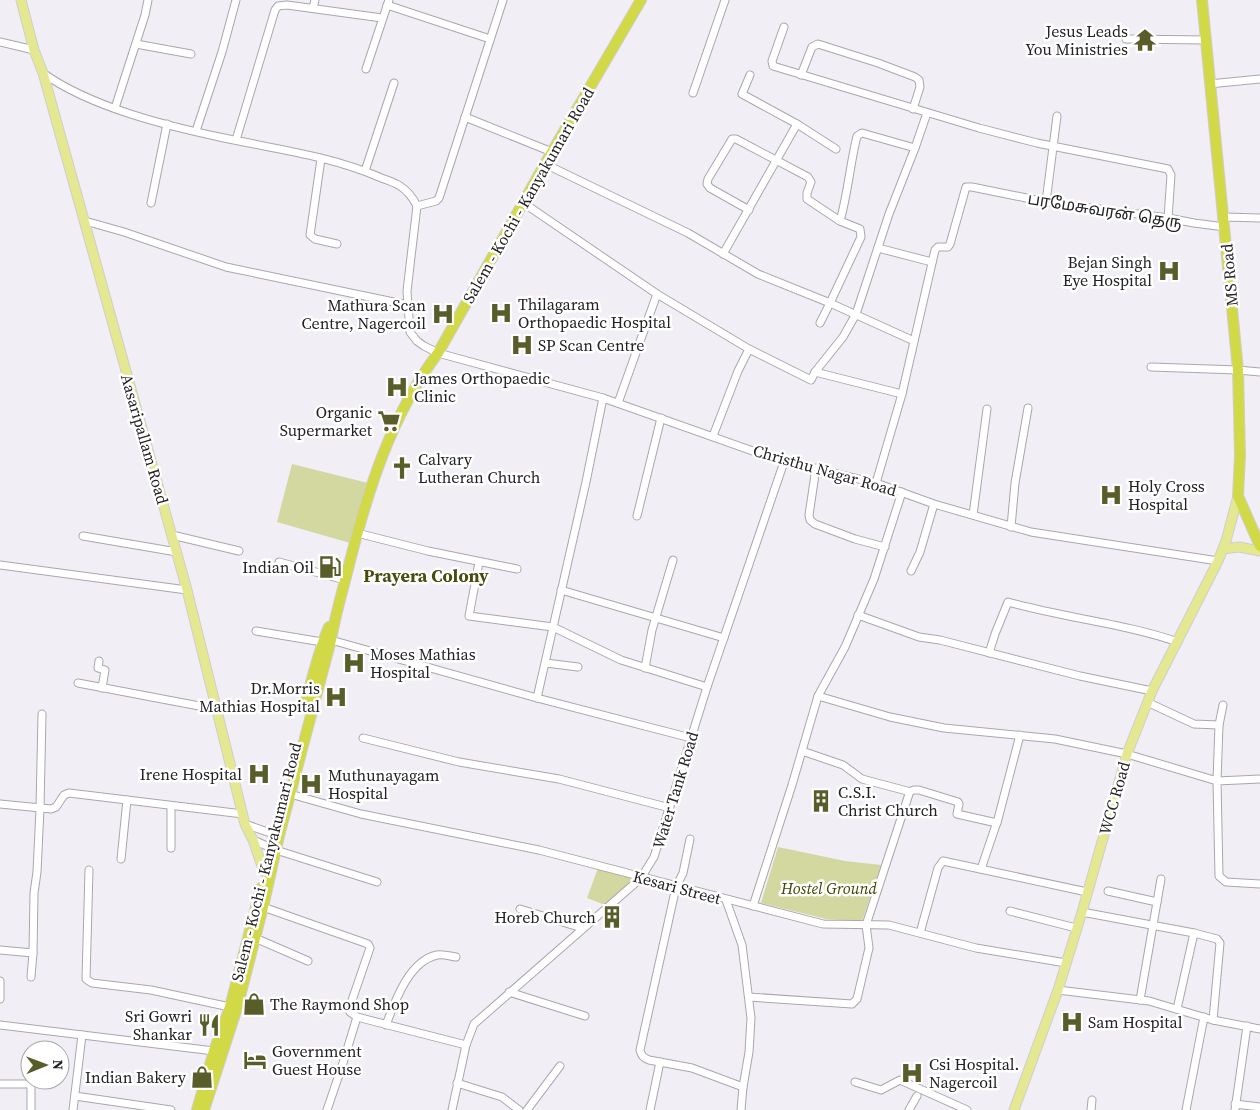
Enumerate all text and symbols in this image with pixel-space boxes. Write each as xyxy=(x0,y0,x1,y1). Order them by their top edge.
place label: Jesus Leads You Ministries xyxy=(1025,20,1128,60)
temple icon: Jesus Leads You Ministries xyxy=(1132,27,1158,53)
street label: Salem - Kochi - Kanyakumari Road xyxy=(457,83,599,307)
street label: பரமேசுவரன் தெரு xyxy=(1026,187,1184,234)
street label: MS Road xyxy=(1215,243,1243,307)
place label: Bejan Singh Eye Hospital xyxy=(1063,251,1152,291)
hospital icon: Bejan Singh Eye Hospital xyxy=(1156,258,1182,284)
place label: Thilagaram Orthopaedic Hospital xyxy=(518,293,671,333)
place label: Mathura Scan Centre, Nagercoil xyxy=(301,294,426,334)
hospital icon: Thilagaram Orthopaedic Hospital xyxy=(488,300,514,326)
hospital icon: Mathura Scan Centre, Nagercoil xyxy=(430,301,456,327)
hospital icon: SP Scan Centre xyxy=(509,332,535,358)
place label: SP Scan Centre xyxy=(538,334,645,356)
place label: James Orthopaedic Clinic xyxy=(413,367,550,407)
street label: Aasaripallam Road xyxy=(116,371,174,507)
hospital icon: James Orthopaedic Clinic xyxy=(384,374,410,400)
place label: Organic Supermarket xyxy=(280,401,373,441)
supermarket icon: Organic Supermarket xyxy=(376,408,402,434)
street label: Christhu Nagar Road xyxy=(751,439,899,501)
place label: Calvary Lutheran Church xyxy=(418,448,541,488)
church icon: Calvary Lutheran Church xyxy=(389,455,415,481)
place label: Holy Cross Hospital xyxy=(1128,475,1205,515)
hospital icon: Holy Cross Hospital xyxy=(1098,482,1124,508)
fuel station icon: Indian Oil xyxy=(317,554,343,580)
place label: Indian Oil xyxy=(242,556,314,578)
district label: Prayera Colony xyxy=(363,563,489,588)
place label: Moses Mathias Hospital xyxy=(370,643,476,683)
hospital icon: Moses Mathias Hospital xyxy=(341,650,367,676)
place label: Dr.Morris Mathias Hospital xyxy=(199,677,320,717)
hospital icon: Dr.Morris Mathias Hospital xyxy=(323,684,349,710)
street label: Water Tank Road xyxy=(647,729,703,851)
street label: Salem - Kochi - Kanyakumari Road xyxy=(226,740,306,984)
street label: WCC Road xyxy=(1093,759,1135,837)
hospital icon: Irene Hospital xyxy=(246,761,272,787)
place label: Irene Hospital xyxy=(140,763,242,785)
place label: Muthunayagam Hospital xyxy=(328,764,440,804)
hospital icon: Muthunayagam Hospital xyxy=(298,771,324,797)
place label: C.S.I. Christ Church xyxy=(838,781,938,821)
building icon: C.S.I. Christ Church xyxy=(808,788,834,814)
street label: Kesari Street xyxy=(631,865,724,909)
park label: Hostel Ground xyxy=(780,877,878,899)
building icon: Horeb Church xyxy=(599,904,625,930)
place label: Horeb Church xyxy=(495,906,596,928)
shop icon: The Raymond Shop xyxy=(241,991,267,1017)
place label: The Raymond Shop xyxy=(270,993,409,1015)
place label: Sri Gowri Shankar xyxy=(125,1005,192,1045)
hospital icon: Sam Hospital xyxy=(1059,1009,1085,1035)
place label: Sam Hospital xyxy=(1088,1011,1183,1033)
restaurant icon: Sri Gowri Shankar xyxy=(196,1012,222,1038)
north arrow xyxy=(20,1040,70,1090)
place label: Government Guest House xyxy=(272,1040,362,1080)
hotel icon: Government Guest House xyxy=(242,1047,268,1073)
place label: Csi Hospital. Nagercoil xyxy=(929,1053,1019,1093)
text: N xyxy=(48,1059,68,1070)
hospital icon: Csi Hospital. Nagercoil xyxy=(899,1060,925,1086)
shop icon: Indian Bakery xyxy=(189,1064,215,1090)
place label: Indian Bakery xyxy=(85,1066,187,1088)

